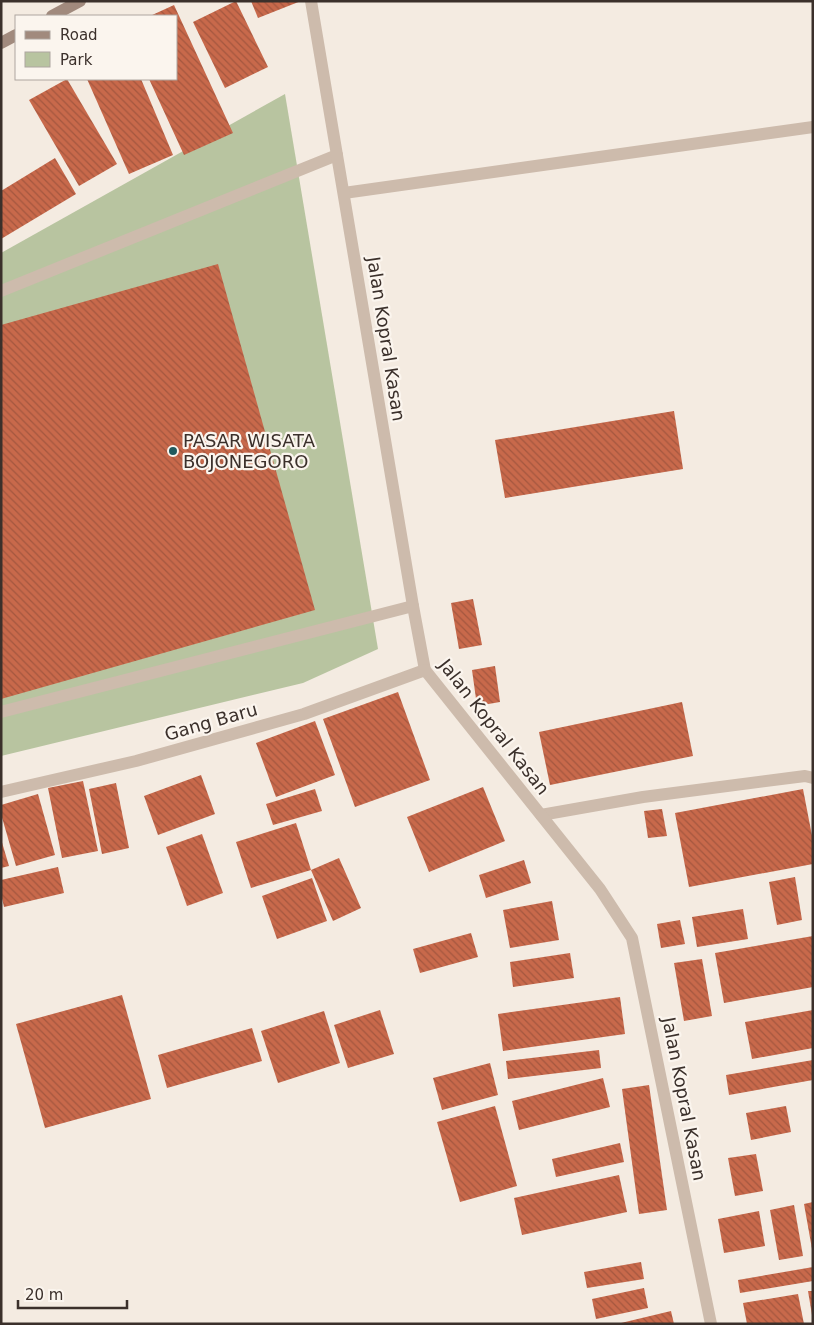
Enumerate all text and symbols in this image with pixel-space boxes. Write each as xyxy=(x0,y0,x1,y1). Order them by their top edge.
legend xyxy=(15,15,178,80)
text: Road xyxy=(60,26,98,44)
text: Park xyxy=(60,51,93,69)
street label: Jalan Kopral Kasan xyxy=(363,254,410,423)
place label: PASAR WISATA BOJONEGORO xyxy=(183,430,316,472)
marker: PASAR WISATA BOJONEGORO xyxy=(167,445,179,457)
street label: Jalan Kopral Kasan xyxy=(434,654,554,799)
street label: Gang Baru xyxy=(162,698,260,745)
street label: Jalan Kopral Kasan xyxy=(658,1014,711,1183)
scale bar xyxy=(18,1278,126,1310)
text: 20 m xyxy=(25,1286,63,1304)

